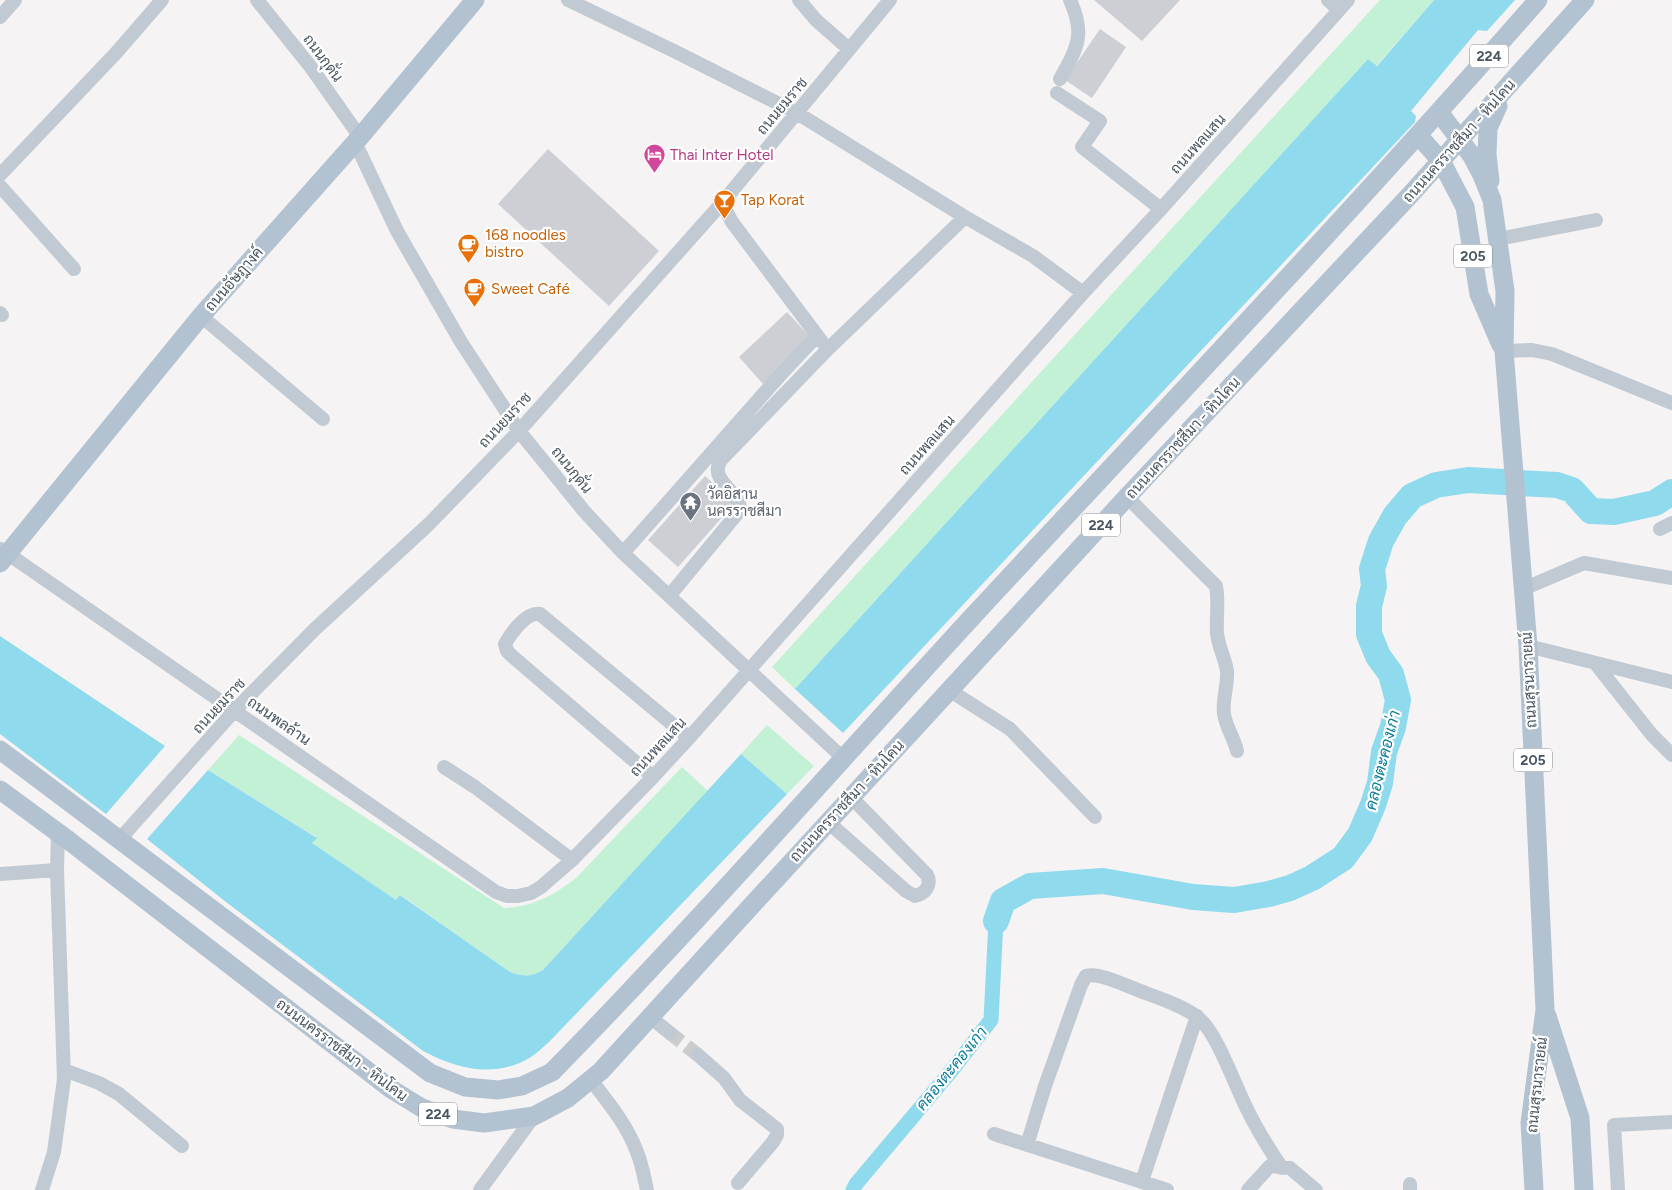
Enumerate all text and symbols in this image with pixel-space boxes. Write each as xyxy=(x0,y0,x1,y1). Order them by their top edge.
street label: ถนนกุดั่น xyxy=(298,27,351,87)
road number: 224 xyxy=(1470,44,1508,68)
street label: ถนนยมราช xyxy=(753,74,811,138)
street label: ถนนนครราชสีมา - หินโคน xyxy=(1398,75,1519,206)
street label: ถนนพลแสน xyxy=(1166,110,1230,178)
hotel icon: Thai Inter Hotel xyxy=(642,143,666,174)
place label: Thai Inter Hotel xyxy=(670,146,774,164)
bar icon: Tap Korat xyxy=(713,188,737,219)
place label: Tap Korat xyxy=(741,191,805,209)
place label: 168 noodles bistro xyxy=(485,226,566,261)
cafe icon: 168 noodles bistro xyxy=(457,232,481,263)
street label: ถนนอัษฎางค์ xyxy=(201,243,267,315)
road number: 205 xyxy=(1454,245,1492,268)
cafe icon: Sweet Café xyxy=(463,277,487,308)
place label: Sweet Café xyxy=(491,280,570,298)
street label: ถนนนครราชสีมา - หินโคน xyxy=(1121,373,1244,502)
street label: ถนนยมราช xyxy=(475,389,535,451)
street label: ถนนพลแสน xyxy=(895,411,959,479)
street label: ถนนกุดั่น xyxy=(546,440,601,498)
place label: วัดอิสาน นครราชสีมา xyxy=(707,485,782,520)
temple icon: วัดอิสาน นครราชสีมา xyxy=(679,491,703,522)
road number: 224 xyxy=(1082,514,1120,536)
street label: ถนนสุรนารายณ์ xyxy=(1516,631,1543,729)
street label: ถนนยมราช xyxy=(189,675,249,737)
street label: ถนนพลล้าน xyxy=(244,692,315,749)
water label: คลองตะคองเก่า xyxy=(1360,708,1404,812)
street label: ถนนพลแสน xyxy=(626,714,690,780)
street label: ถนนนครราชสีมา - หินโคน xyxy=(785,736,908,865)
road number: 205 xyxy=(1514,748,1552,772)
street label: ถนนนครราชสีมา - หินโคน xyxy=(273,994,412,1105)
water label: คลองตะคองเก่า xyxy=(911,1022,991,1114)
street label: ถนนสุรนารายณ์ xyxy=(1522,1036,1553,1134)
road number: 224 xyxy=(419,1102,457,1126)

